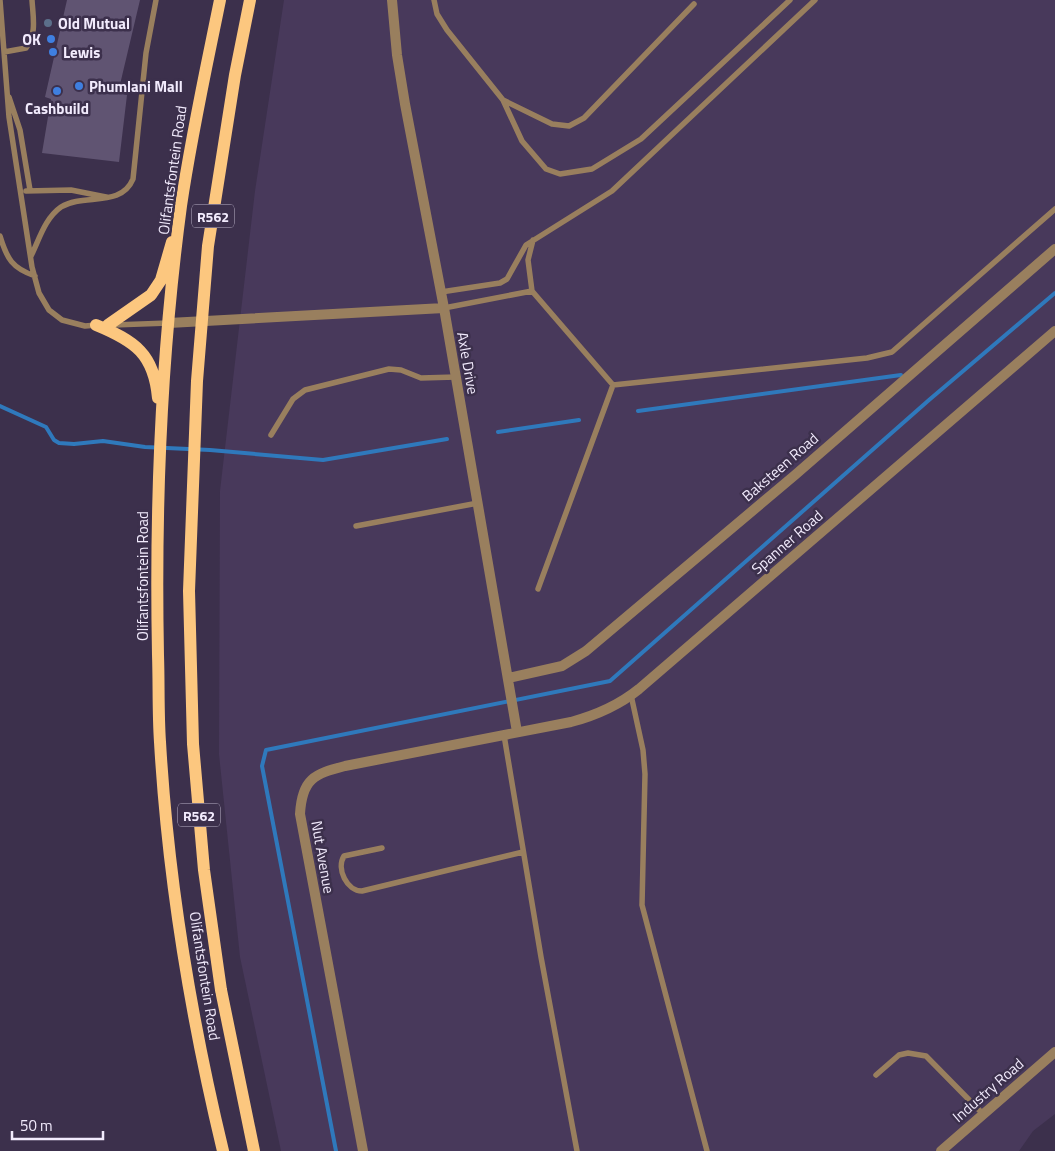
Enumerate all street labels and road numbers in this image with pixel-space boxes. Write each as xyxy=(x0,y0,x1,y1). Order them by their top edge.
street label: Olifantsfontein Road xyxy=(152,104,192,236)
road number: R562 xyxy=(192,205,234,228)
street label: Axle Drive xyxy=(451,330,485,396)
street label: Baksteen Road xyxy=(737,427,823,507)
street label: Spanner Road xyxy=(746,504,828,580)
street label: Olifantsfontein Road xyxy=(131,511,154,641)
road number: R562 xyxy=(178,804,220,826)
street label: Nut Avenue xyxy=(305,819,341,895)
street label: Olifantsfontein Road xyxy=(183,910,227,1042)
street label: Industry Road xyxy=(947,1052,1029,1128)

